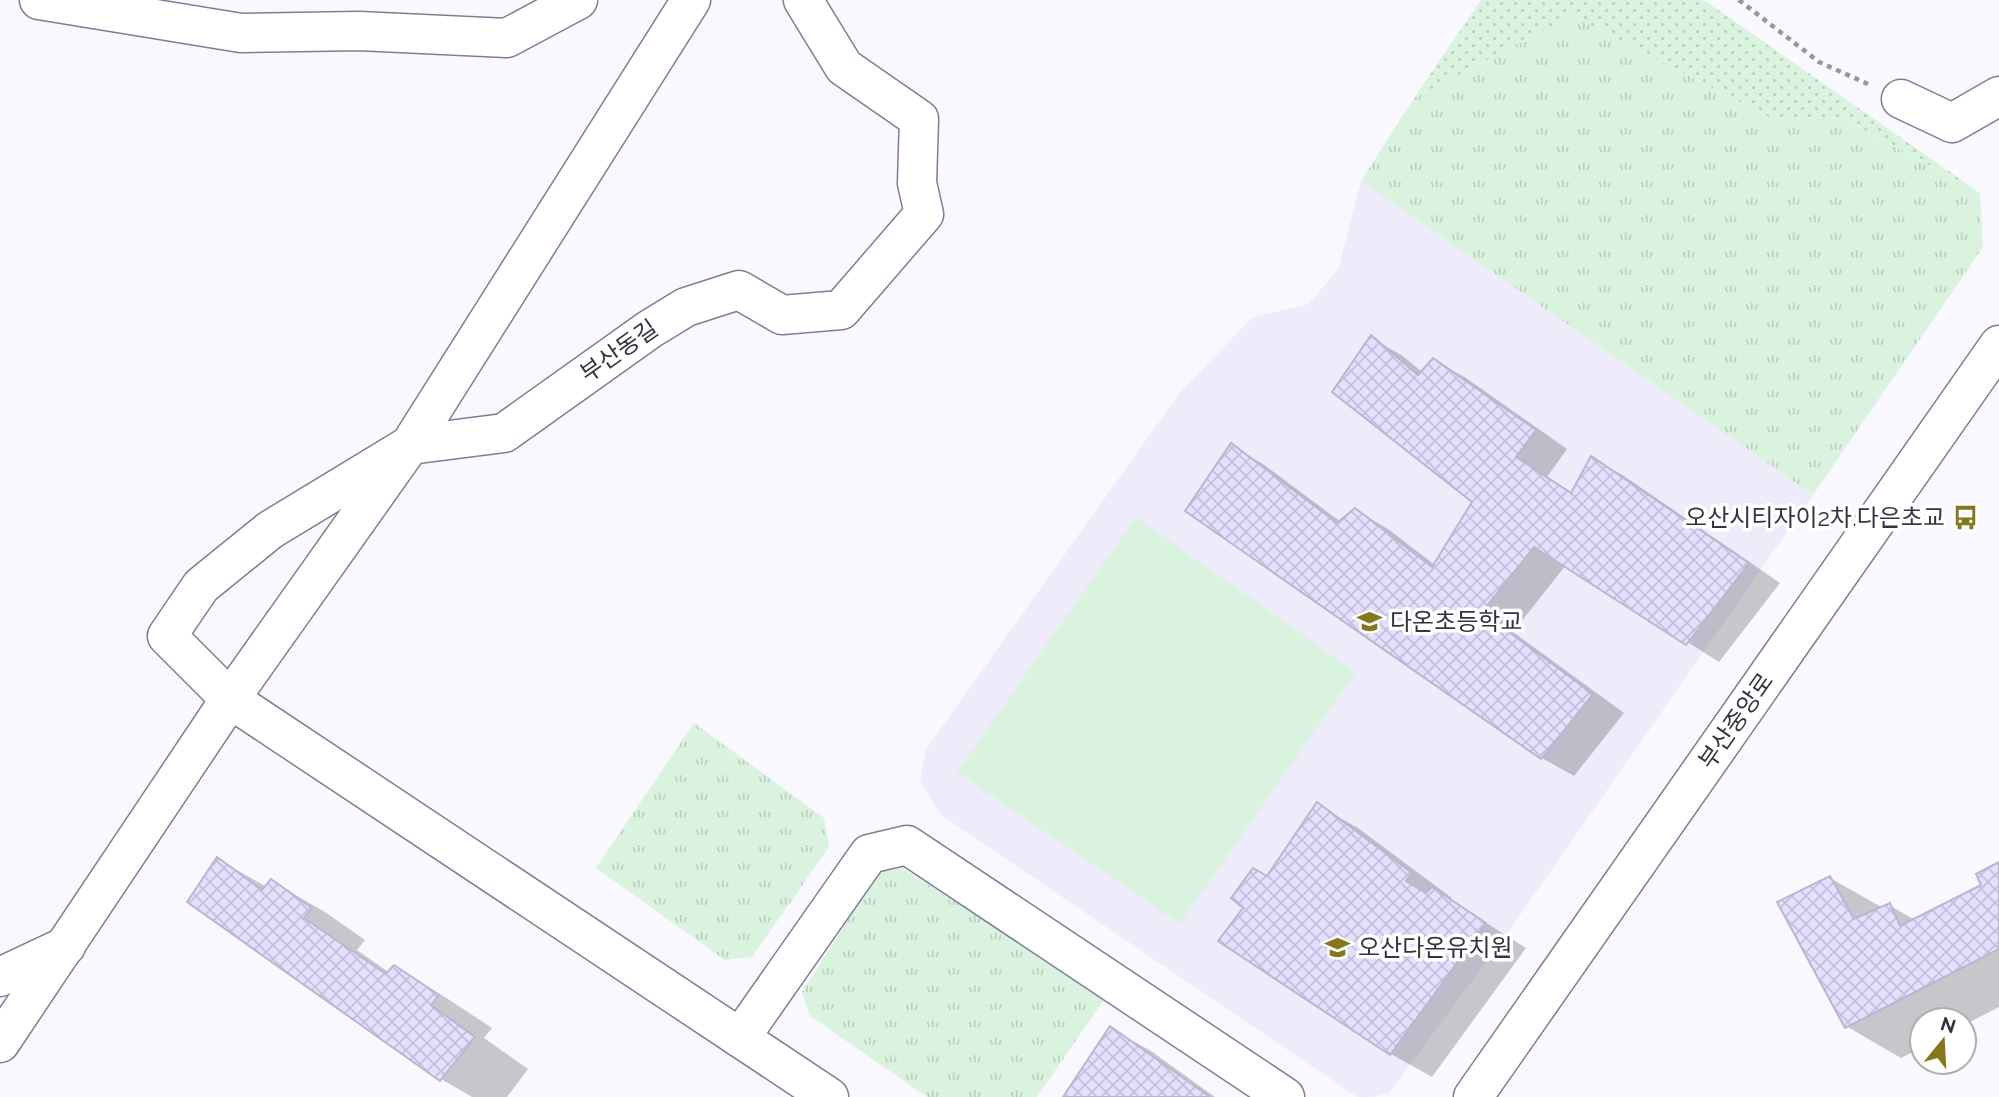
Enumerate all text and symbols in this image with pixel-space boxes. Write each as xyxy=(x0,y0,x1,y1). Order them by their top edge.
street label: 부산동길 xyxy=(574,313,663,388)
place label: 오산시티자이2차.다은초교 xyxy=(1685,503,1945,532)
bus stop icon: 오산시티자이2차.다은초교 xyxy=(1951,504,1979,532)
place label: 다온초등학교 xyxy=(1390,607,1522,636)
school or university icon: 다온초등학교 xyxy=(1356,608,1384,636)
street label: 부산중앙로 xyxy=(1692,667,1779,774)
place label: 오산다온유치원 xyxy=(1358,933,1513,962)
school or university icon: 오산다온유치원 xyxy=(1324,934,1352,962)
north arrow xyxy=(1908,1006,1978,1076)
text: N xyxy=(1938,1012,1959,1038)

